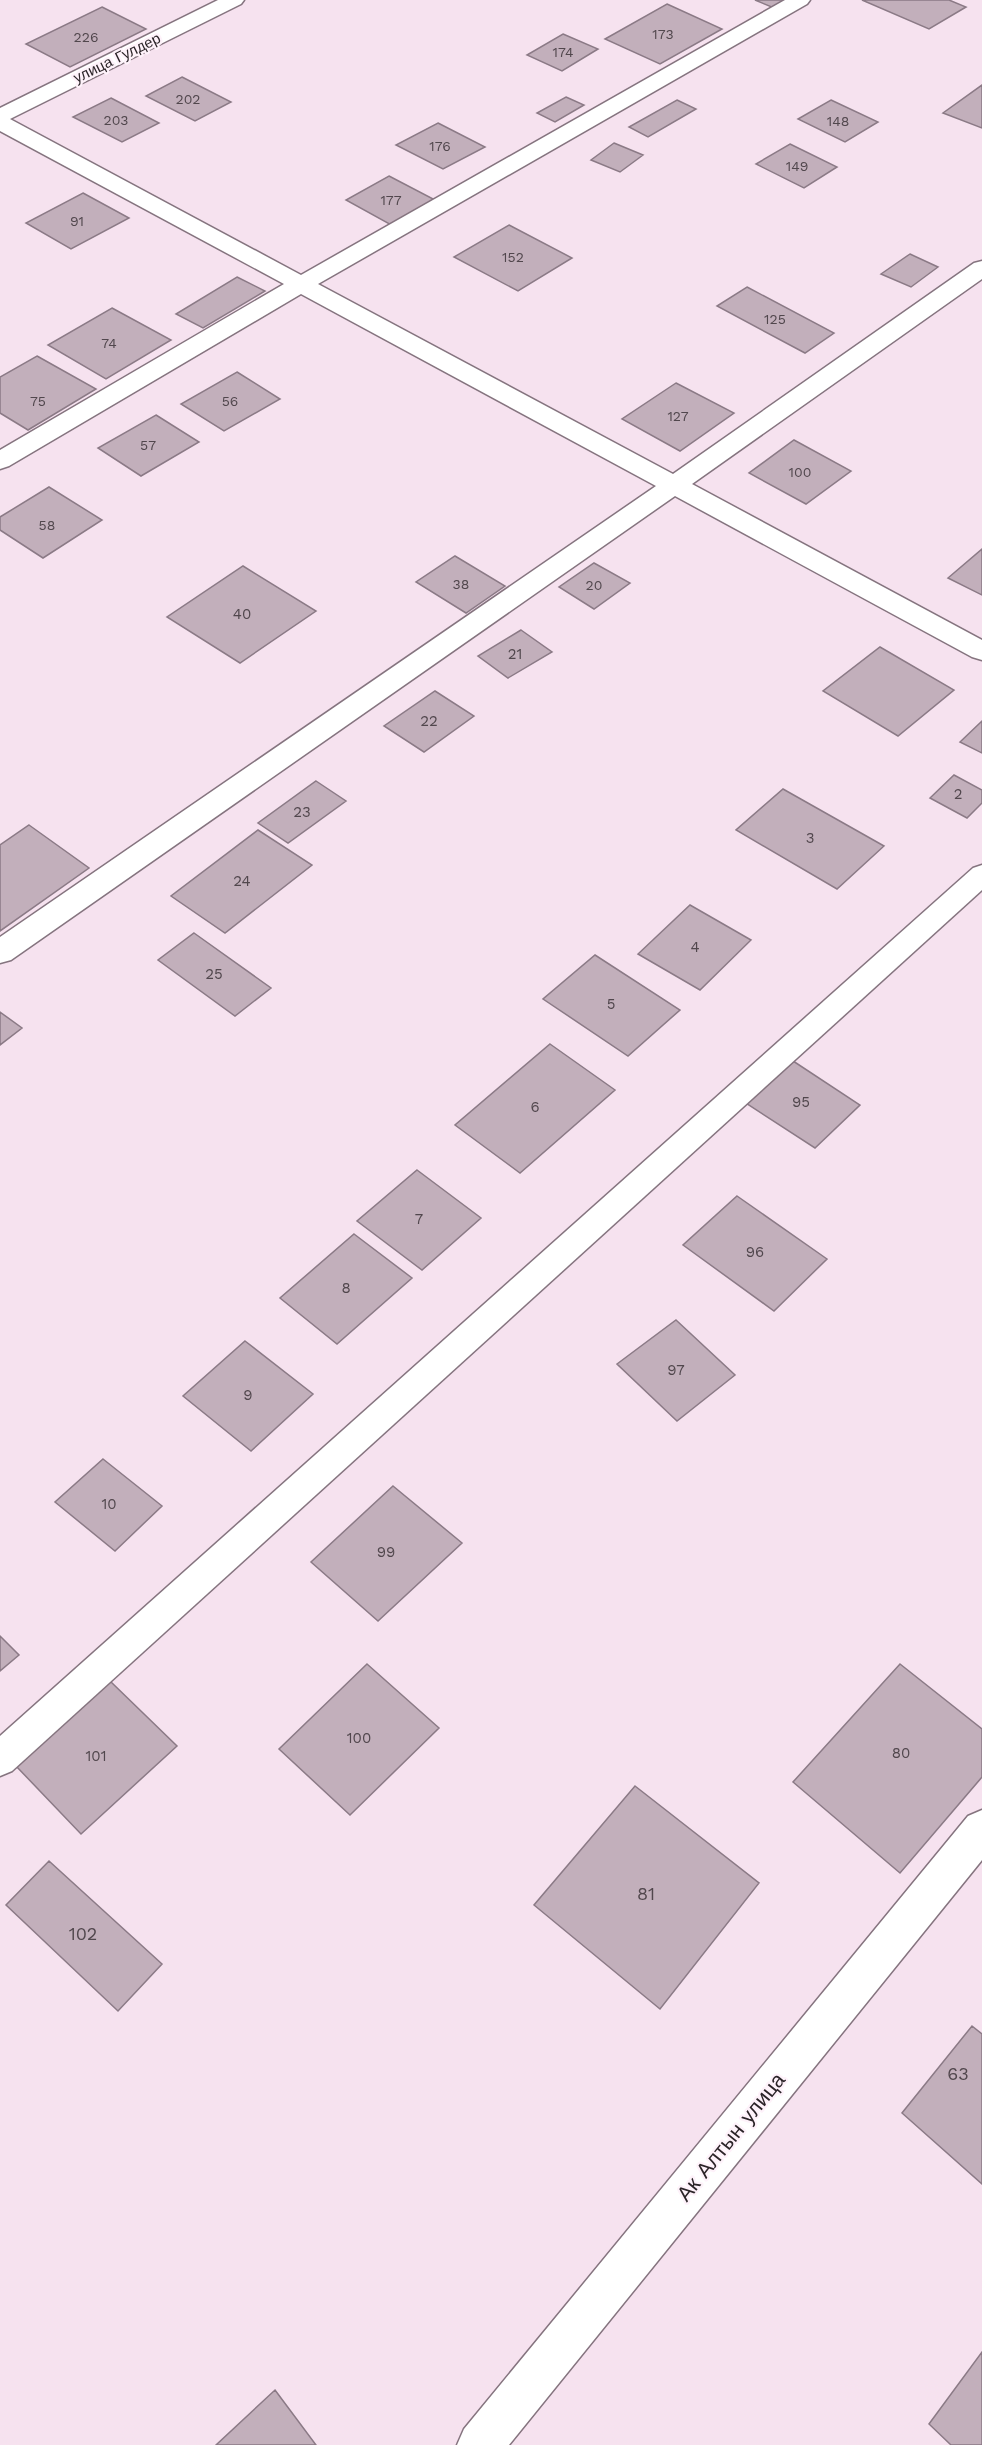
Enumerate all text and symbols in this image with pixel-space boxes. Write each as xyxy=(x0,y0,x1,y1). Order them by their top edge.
house number: 173 xyxy=(652,26,674,42)
street label: улица Гулдер xyxy=(70,29,164,87)
house number: 226 xyxy=(74,29,98,45)
house number: 174 xyxy=(553,44,573,60)
house number: 202 xyxy=(175,91,201,107)
house number: 203 xyxy=(104,112,128,128)
house number: 148 xyxy=(827,113,849,129)
house number: 176 xyxy=(429,138,451,154)
house number: 149 xyxy=(786,158,808,174)
house number: 177 xyxy=(380,192,402,208)
house number: 91 xyxy=(70,213,84,229)
house number: 152 xyxy=(502,249,524,265)
house number: 125 xyxy=(764,311,786,327)
house number: 74 xyxy=(101,335,117,351)
house number: 75 xyxy=(30,393,46,409)
house number: 56 xyxy=(222,393,238,409)
house number: 127 xyxy=(667,408,689,424)
house number: 57 xyxy=(140,437,156,453)
house number: 100 xyxy=(789,464,811,480)
house number: 58 xyxy=(39,517,55,533)
house number: 38 xyxy=(453,576,469,592)
house number: 20 xyxy=(586,577,602,593)
house number: 40 xyxy=(233,605,251,623)
house number: 21 xyxy=(508,645,522,663)
house number: 22 xyxy=(420,712,438,730)
house number: 2 xyxy=(954,785,962,803)
house number: 23 xyxy=(293,803,311,821)
house number: 3 xyxy=(806,829,814,847)
house number: 24 xyxy=(233,872,251,890)
house number: 4 xyxy=(690,938,700,956)
house number: 25 xyxy=(205,965,223,983)
house number: 5 xyxy=(607,995,615,1013)
house number: 95 xyxy=(792,1093,810,1111)
house number: 6 xyxy=(530,1098,540,1116)
house number: 7 xyxy=(415,1210,423,1228)
house number: 96 xyxy=(746,1243,764,1261)
house number: 8 xyxy=(341,1279,351,1297)
house number: 97 xyxy=(667,1361,685,1379)
house number: 9 xyxy=(243,1386,253,1404)
house number: 10 xyxy=(101,1495,117,1513)
house number: 99 xyxy=(377,1543,395,1561)
house number: 100 xyxy=(347,1729,371,1747)
house number: 80 xyxy=(892,1744,910,1762)
house number: 101 xyxy=(85,1747,107,1765)
house number: 81 xyxy=(637,1883,655,1904)
house number: 102 xyxy=(69,1923,97,1944)
house number: 63 xyxy=(947,2063,969,2084)
street label: Ак Алтын улица xyxy=(671,2067,790,2206)

